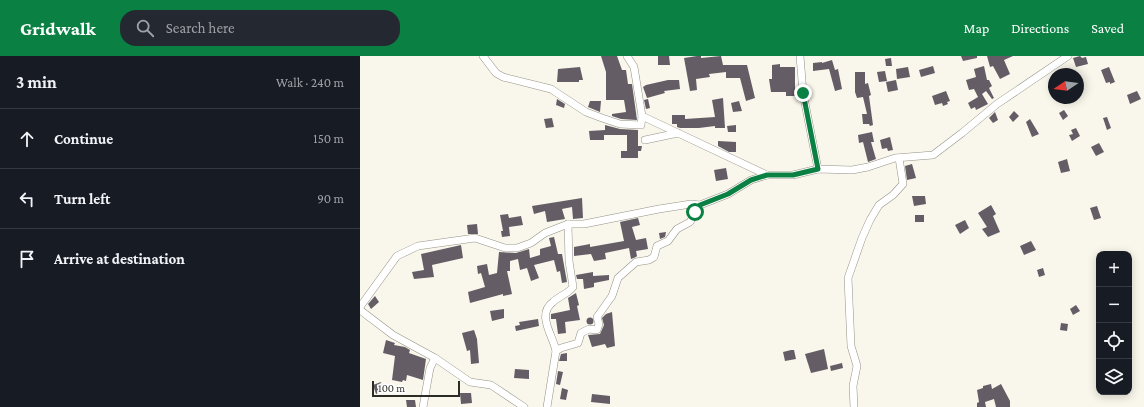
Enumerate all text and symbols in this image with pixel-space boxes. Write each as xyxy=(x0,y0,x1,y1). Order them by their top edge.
search box xyxy=(120,10,400,46)
icon: search xyxy=(134,17,156,39)
text: Gridwalk xyxy=(20,18,96,39)
text: Search here xyxy=(166,20,235,36)
text: Map xyxy=(964,20,989,36)
text: Directions xyxy=(1011,20,1069,36)
text: Saved xyxy=(1091,20,1124,36)
north arrow xyxy=(1048,68,1084,104)
text: 3 min xyxy=(16,73,57,92)
text: Walk · 240 m xyxy=(276,75,344,90)
route end xyxy=(794,84,812,102)
icon: ahead xyxy=(16,128,38,150)
text: Continue xyxy=(54,131,113,147)
text: 150 m xyxy=(313,131,344,146)
icon: left xyxy=(16,188,38,210)
text: Turn left xyxy=(54,191,110,207)
text: 90 m xyxy=(317,191,344,206)
route start xyxy=(686,203,704,221)
icon: arrive xyxy=(16,248,38,270)
text: Arrive at destination xyxy=(54,251,185,267)
map controls xyxy=(1096,251,1132,395)
button: + xyxy=(1096,251,1132,287)
button: − xyxy=(1096,287,1132,323)
button: locate xyxy=(1096,323,1132,359)
button: layers xyxy=(1096,359,1132,395)
scale bar xyxy=(372,379,460,398)
text: 100 m xyxy=(378,382,405,394)

